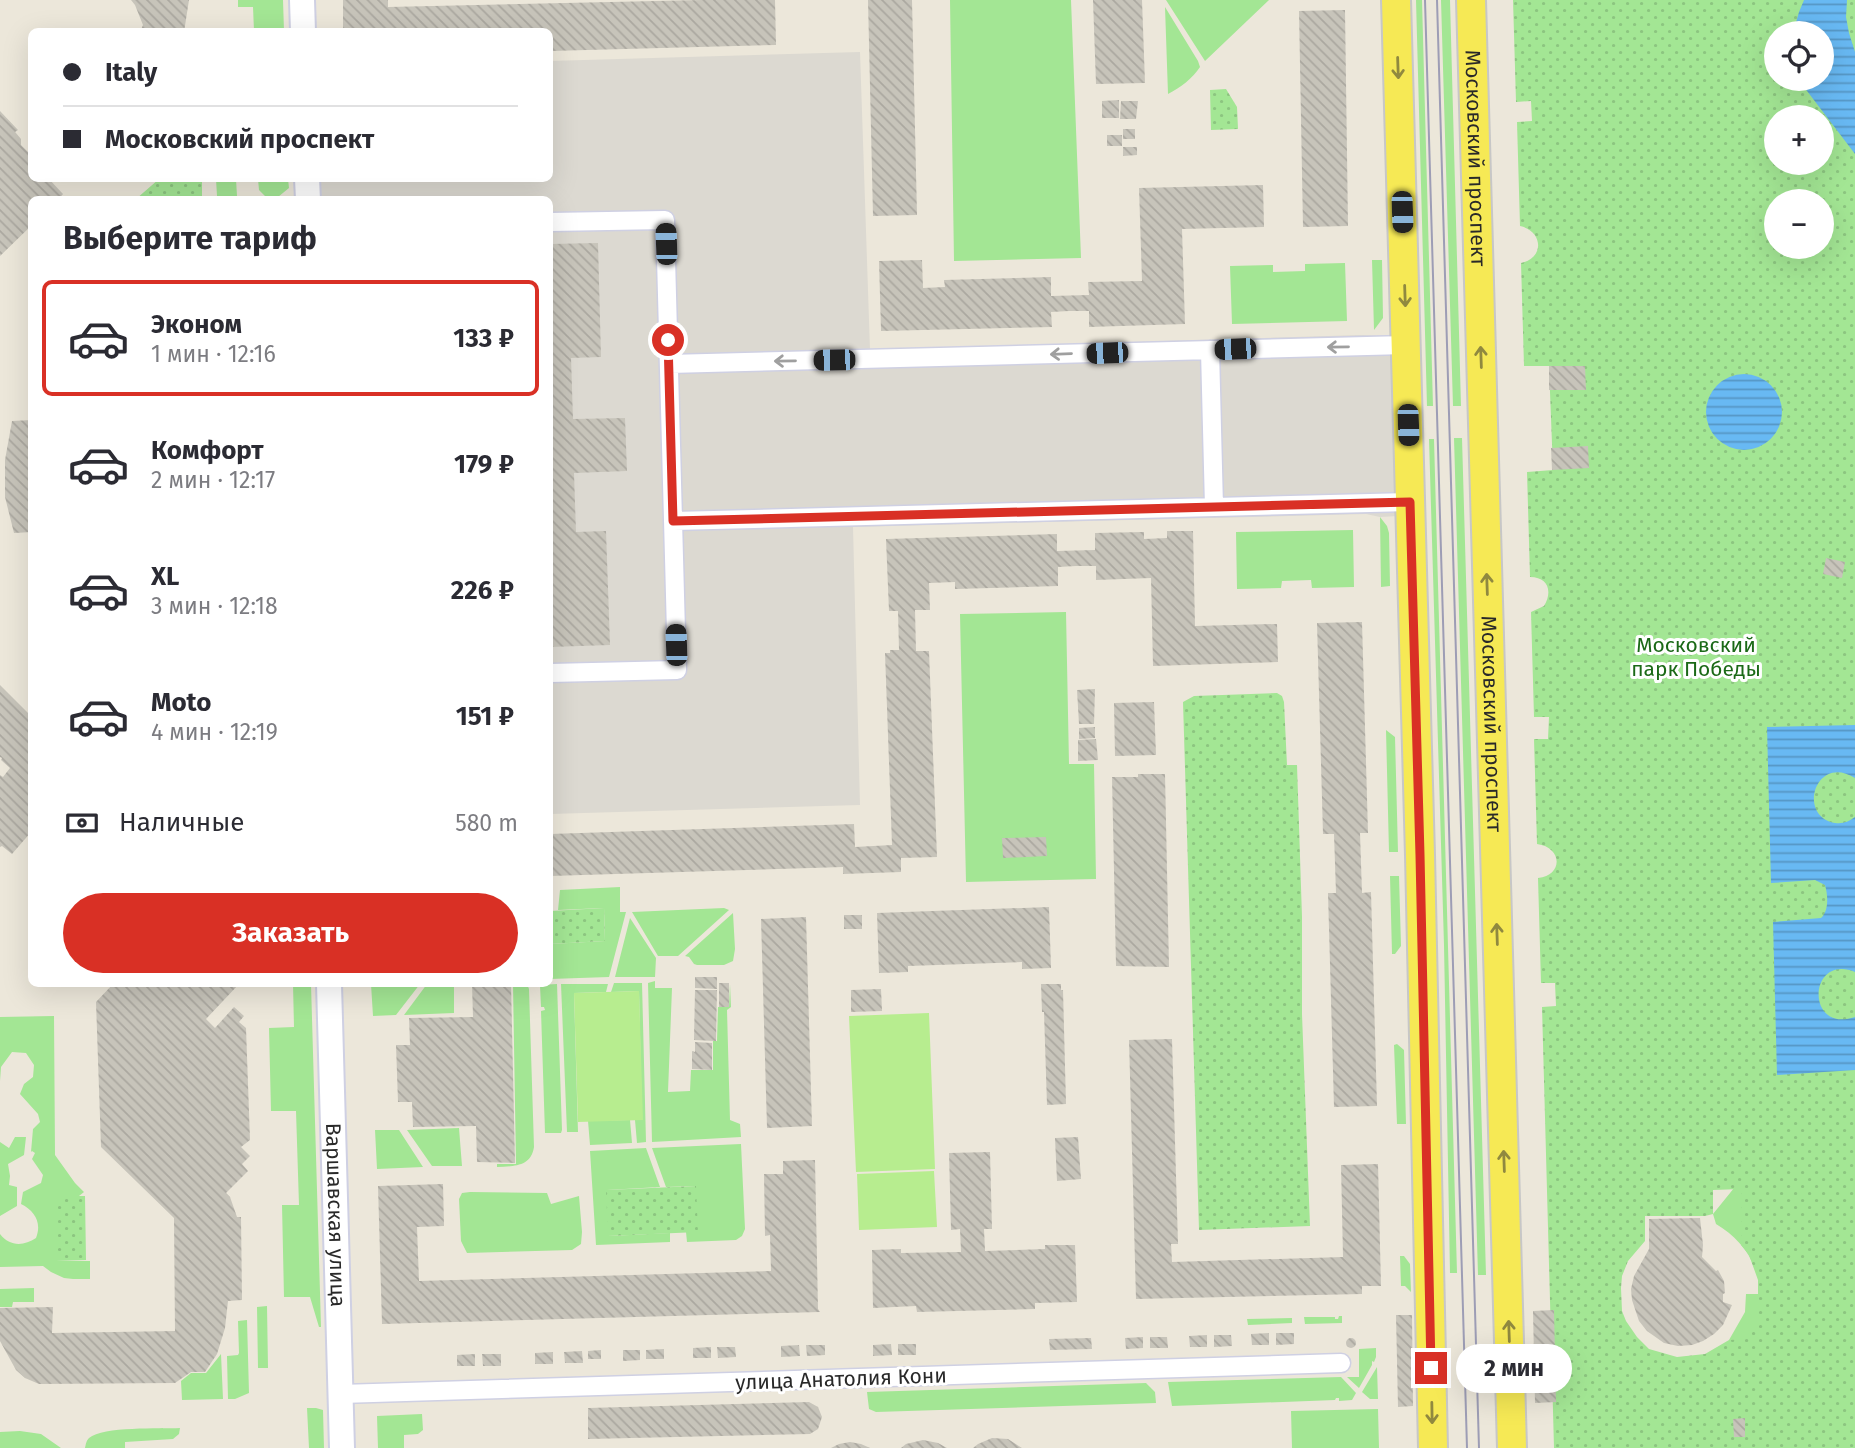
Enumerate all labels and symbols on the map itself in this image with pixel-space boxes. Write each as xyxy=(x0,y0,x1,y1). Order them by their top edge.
street label: Московский проспект xyxy=(1459,49,1492,267)
one-way arrow xyxy=(1391,56,1405,79)
car xyxy=(1391,191,1414,233)
car xyxy=(655,223,678,265)
one-way arrow xyxy=(1398,284,1411,307)
route start xyxy=(652,324,684,356)
car xyxy=(1214,338,1257,360)
one-way arrow xyxy=(1326,340,1349,354)
car xyxy=(1086,342,1129,364)
one-way arrow xyxy=(1474,345,1488,368)
one-way arrow xyxy=(1050,347,1073,361)
car xyxy=(813,349,856,371)
one-way arrow xyxy=(774,354,797,368)
car xyxy=(1397,404,1420,446)
one-way arrow xyxy=(1481,573,1494,596)
street label: Московский проспект xyxy=(1475,615,1508,833)
car xyxy=(665,624,688,666)
park label: Московский парк Победы xyxy=(1631,632,1761,682)
one-way arrow xyxy=(1491,923,1504,946)
street label: Варшавская улица xyxy=(320,1122,351,1307)
one-way arrow xyxy=(1497,1150,1511,1173)
one-way arrow xyxy=(1502,1320,1516,1343)
callout: 2 мин xyxy=(1456,1344,1571,1392)
route end xyxy=(1415,1352,1447,1384)
street label: улица Анатолия Кони xyxy=(735,1362,947,1396)
one-way arrow xyxy=(1425,1401,1439,1424)

